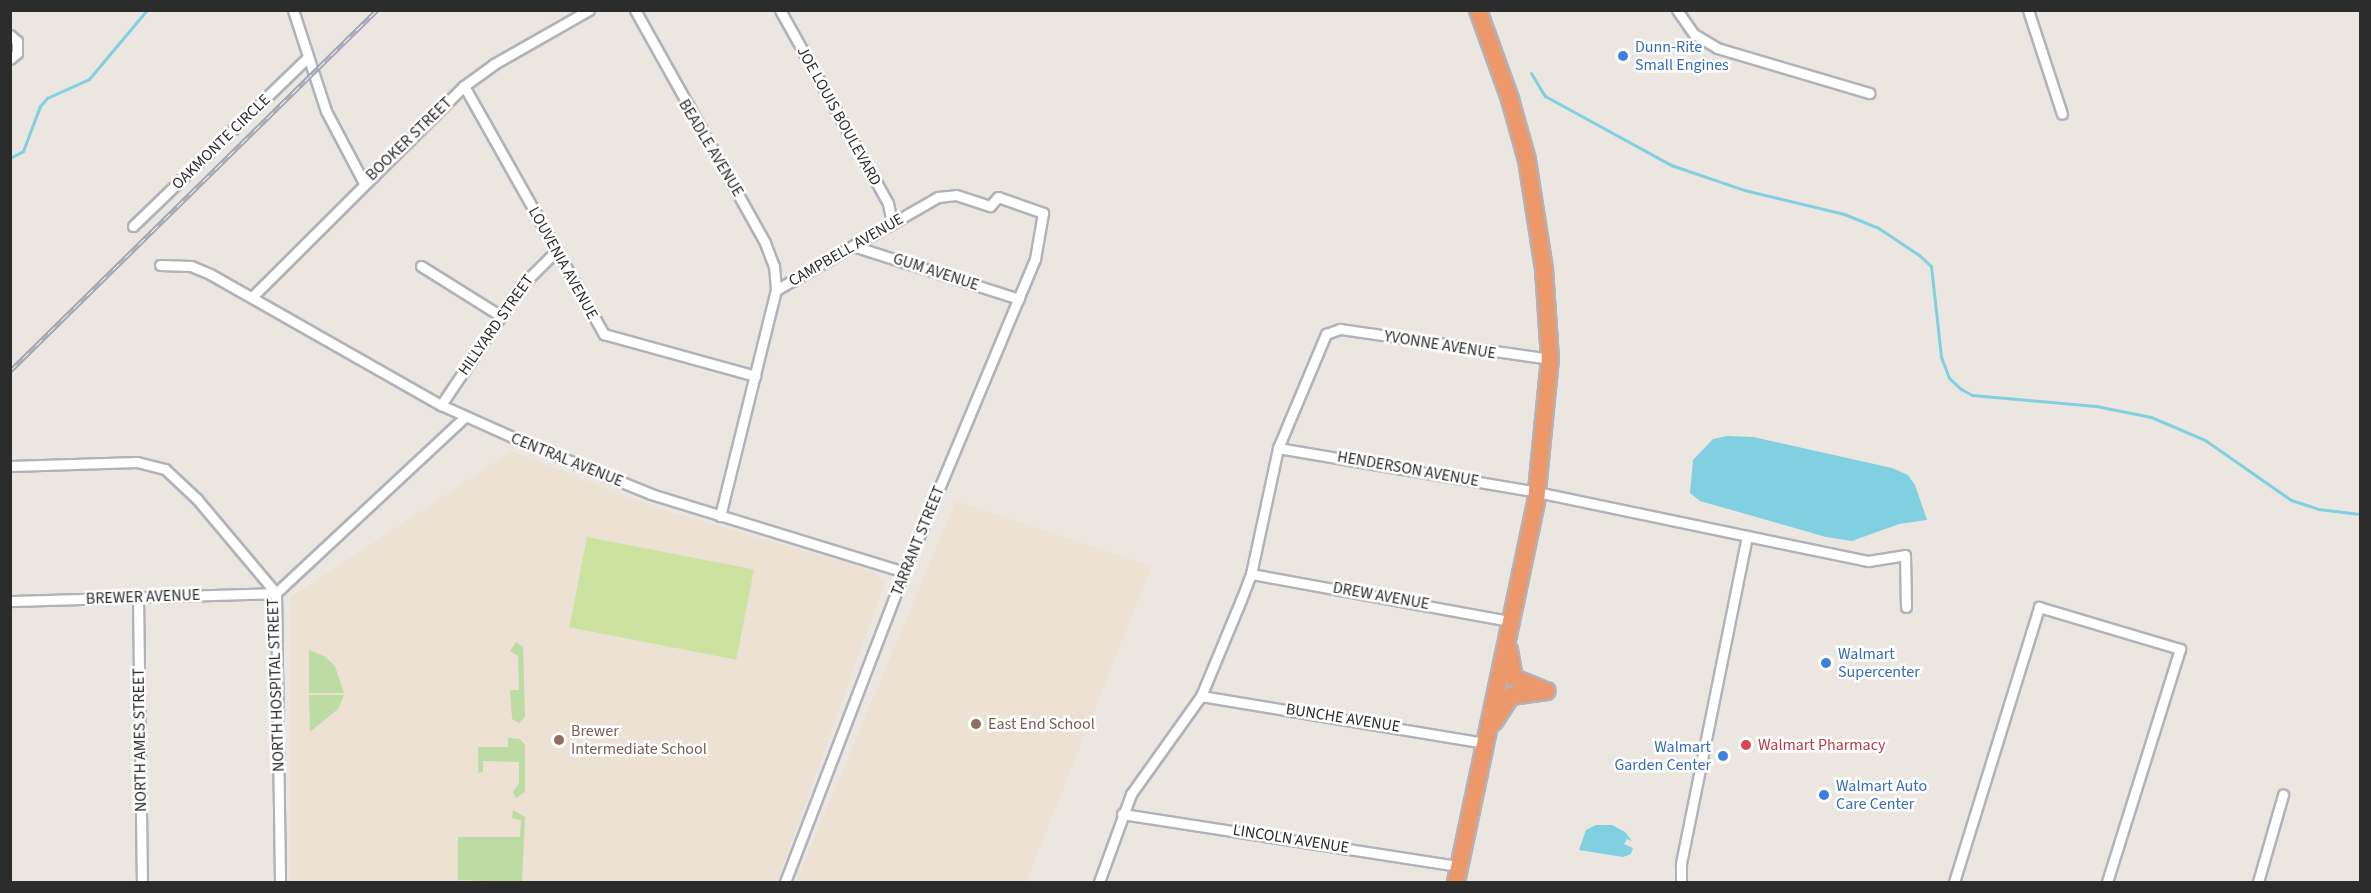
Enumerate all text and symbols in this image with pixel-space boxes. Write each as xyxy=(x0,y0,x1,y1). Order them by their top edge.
place label: Dunn-Rite Small Engines xyxy=(1635,37,1729,75)
street label: JOE LOUIS BOULEVARD xyxy=(793,43,885,189)
marker: Dunn-Rite Small Engines xyxy=(1616,49,1630,63)
street label: OAKMONTE CIRCLE xyxy=(168,90,274,194)
street label: BOOKER STREET xyxy=(362,93,456,185)
street label: BEADLE AVENUE xyxy=(674,96,748,200)
street label: LOUVENIA AVENUE xyxy=(524,203,602,323)
street label: CAMPBELL AVENUE xyxy=(785,209,907,291)
street label: GUM AVENUE xyxy=(891,249,981,295)
street label: HILLYARD STREET xyxy=(454,271,538,379)
street label: YVONNE AVENUE xyxy=(1383,327,1497,363)
street label: CENTRAL AVENUE xyxy=(508,429,626,491)
street label: HENDERSON AVENUE xyxy=(1336,447,1480,491)
street label: TARRANT STREET xyxy=(887,483,949,599)
street label: DREW AVENUE xyxy=(1331,578,1431,614)
street label: BREWER AVENUE xyxy=(85,585,201,609)
street label: NORTH HOSPITAL STREET xyxy=(263,598,289,772)
place label: Walmart Supercenter xyxy=(1838,644,1920,682)
marker: Walmart Supercenter xyxy=(1819,656,1833,670)
street label: NORTH AMES STREET xyxy=(129,668,151,812)
street label: BUNCHE AVENUE xyxy=(1284,699,1402,737)
place label: East End School xyxy=(988,714,1095,734)
marker: East End School xyxy=(969,717,983,731)
place label: Brewer Intermediate School xyxy=(571,721,707,759)
marker: Brewer Intermediate School xyxy=(552,733,566,747)
place label: Walmart Pharmacy xyxy=(1758,735,1886,755)
place label: Walmart Garden Center xyxy=(1614,737,1711,775)
marker: Walmart Pharmacy xyxy=(1739,738,1753,752)
marker: Walmart Garden Center xyxy=(1716,749,1730,763)
place label: Walmart Auto Care Center xyxy=(1836,776,1927,814)
marker: Walmart Auto Care Center xyxy=(1817,788,1831,802)
street label: LINCOLN AVENUE xyxy=(1232,820,1350,858)

